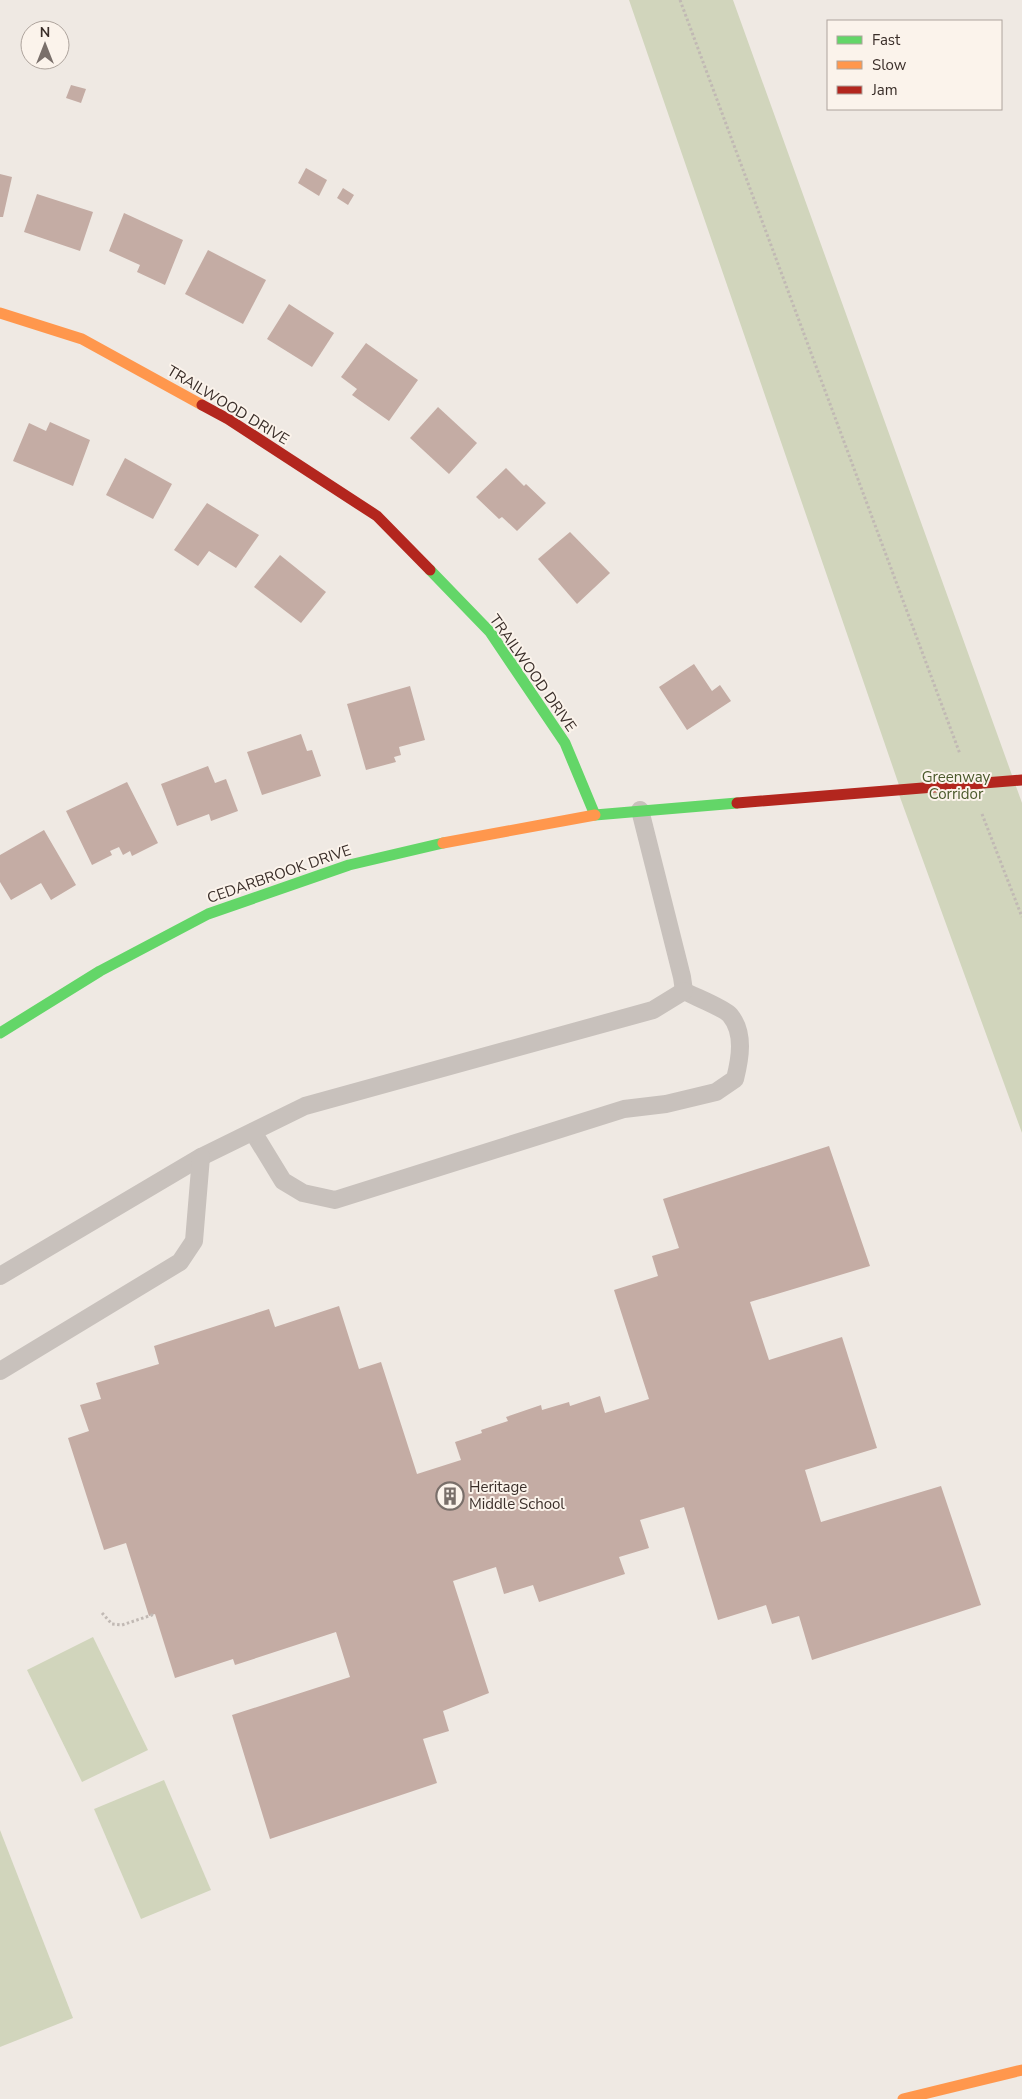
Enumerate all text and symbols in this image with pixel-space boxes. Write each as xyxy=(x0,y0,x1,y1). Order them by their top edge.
north arrow xyxy=(20,20,70,70)
legend xyxy=(827,20,1002,110)
text: N xyxy=(40,23,50,42)
text: Fast xyxy=(872,30,901,50)
text: Slow xyxy=(872,55,907,75)
text: Jam xyxy=(871,80,898,100)
street label: TRAILWOOD DRIVE xyxy=(163,361,293,449)
street label: TRAILWOOD DRIVE xyxy=(485,610,581,736)
park label: Greenway Corridor xyxy=(922,767,991,804)
street label: CEDARBROOK DRIVE xyxy=(204,840,354,908)
place label: Heritage Middle School xyxy=(469,1477,565,1514)
building icon: Heritage Middle School xyxy=(435,1481,465,1511)

